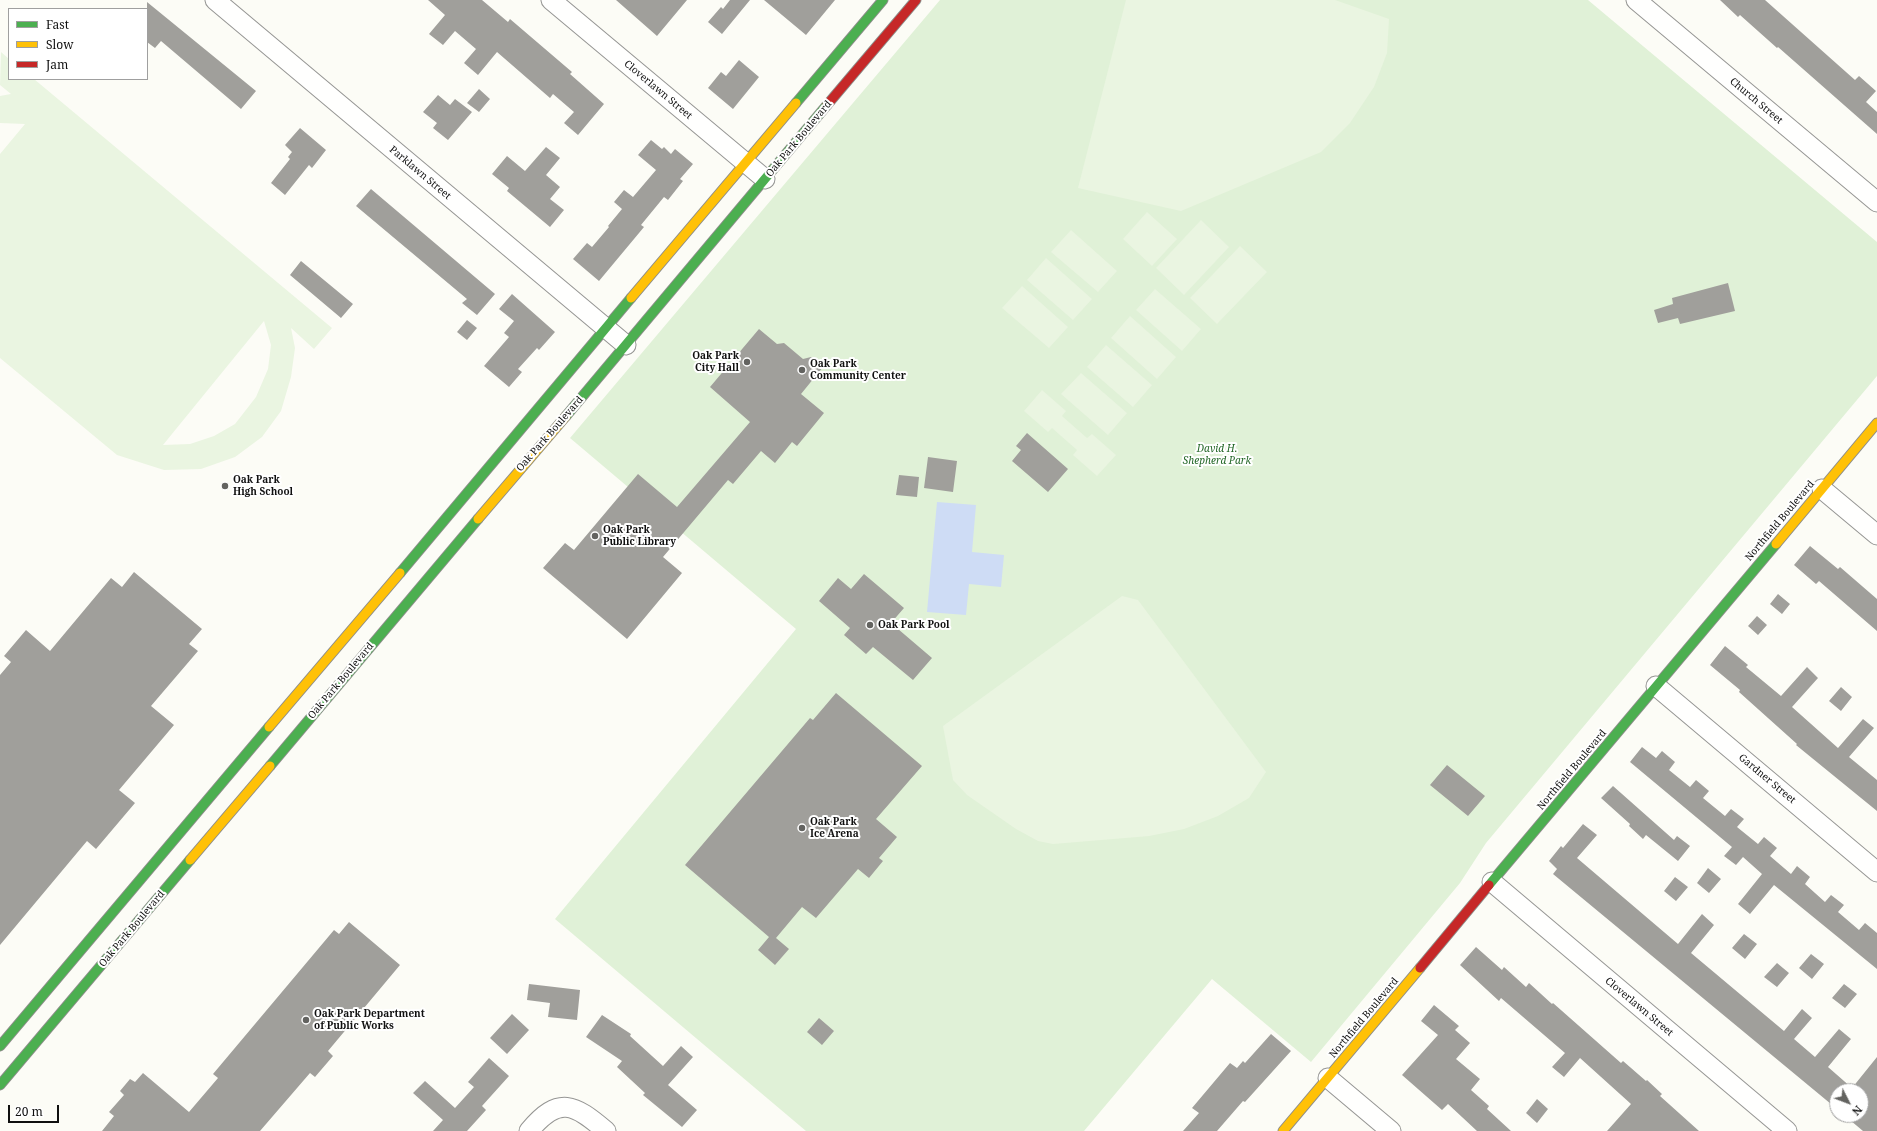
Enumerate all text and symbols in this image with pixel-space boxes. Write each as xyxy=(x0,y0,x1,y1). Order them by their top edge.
legend xyxy=(8,8,148,80)
text: Fast xyxy=(46,16,69,33)
text: Slow xyxy=(46,36,74,53)
text: Jam xyxy=(46,56,68,73)
street label: Cloverlawn Street xyxy=(622,58,694,122)
street label: Church Street xyxy=(1727,75,1785,127)
street label: Oak Park Boulevard xyxy=(764,98,834,180)
street label: Parklawn Street xyxy=(387,144,453,202)
place label: Oak Park City Hall xyxy=(692,350,739,374)
marker: Oak Park City Hall xyxy=(742,357,752,367)
place label: Oak Park Community Center xyxy=(810,358,906,382)
marker: Oak Park Community Center xyxy=(797,365,807,375)
street label: Oak Park Boulevard xyxy=(514,394,586,474)
park label: David H. Shepherd Park xyxy=(1183,443,1251,466)
place label: Oak Park High School xyxy=(233,474,293,498)
street label: Northfield Boulevard xyxy=(1743,478,1817,564)
marker: Oak Park High School xyxy=(220,481,230,491)
place label: Oak Park Public Library xyxy=(603,524,676,548)
marker: Oak Park Public Library xyxy=(590,531,600,541)
place label: Oak Park Pool xyxy=(878,619,950,631)
marker: Oak Park Pool xyxy=(865,620,875,630)
street label: Oak Park Boulevard xyxy=(306,640,376,722)
street label: Northfield Boulevard xyxy=(1535,727,1609,813)
street label: Gardner Street xyxy=(1736,752,1798,806)
place label: Oak Park Ice Arena xyxy=(810,816,859,840)
marker: Oak Park Ice Arena xyxy=(797,823,807,833)
street label: Oak Park Boulevard xyxy=(97,888,167,970)
street label: Northfield Boulevard xyxy=(1327,975,1401,1061)
street label: Cloverlawn Street xyxy=(1603,975,1675,1039)
place label: Oak Park Department of Public Works xyxy=(314,1008,425,1032)
marker: Oak Park Department of Public Works xyxy=(301,1015,311,1025)
north arrow xyxy=(1829,1083,1869,1123)
scale bar xyxy=(10,1097,61,1123)
text: N xyxy=(1849,1102,1866,1119)
text: 20 m xyxy=(15,1103,43,1120)

